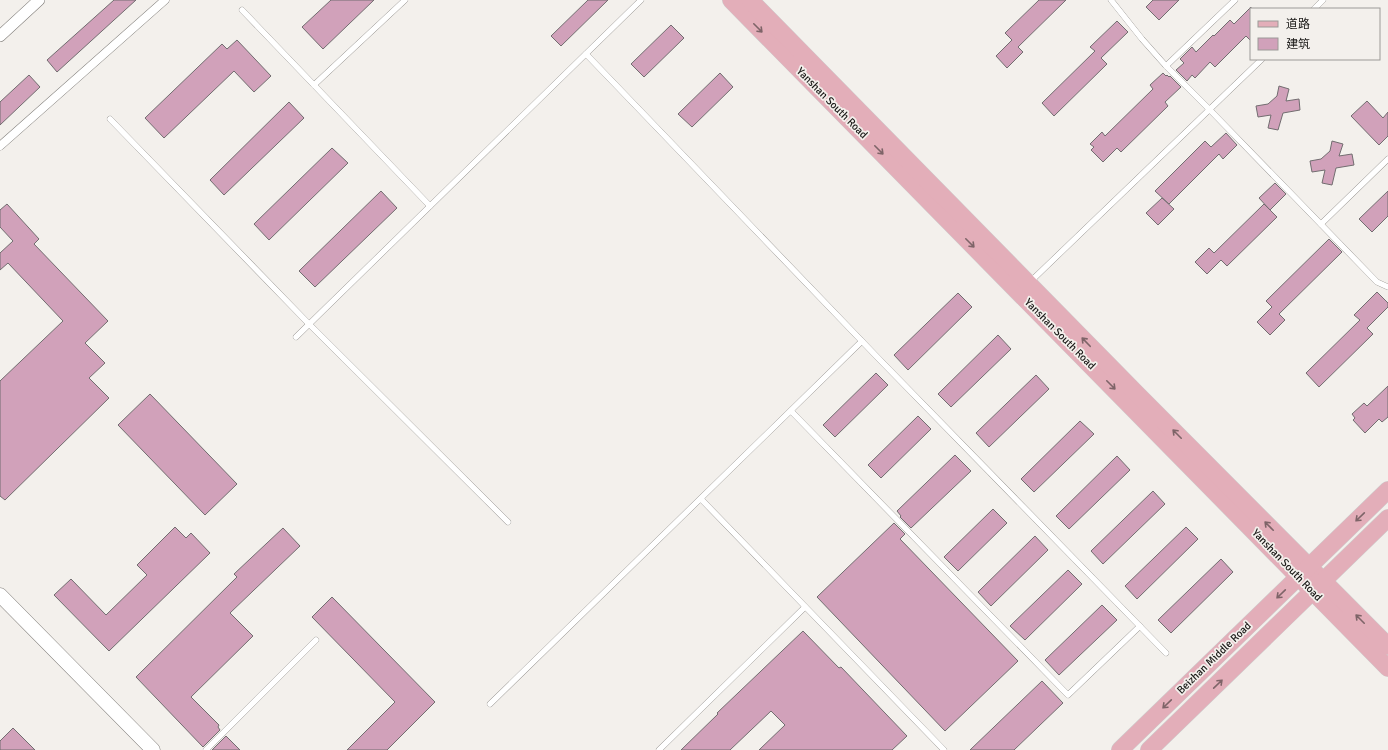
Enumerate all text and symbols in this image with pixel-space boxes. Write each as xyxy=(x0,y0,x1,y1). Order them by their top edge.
legend xyxy=(1250,8,1380,60)
text: 道路 xyxy=(1286,17,1310,32)
one-way arrow xyxy=(753,23,763,33)
text: 建筑 xyxy=(1286,37,1310,52)
street label: Yanshan South Road xyxy=(794,65,870,141)
one-way arrow xyxy=(874,145,884,155)
one-way arrow xyxy=(965,238,975,248)
street label: Yanshan South Road xyxy=(1022,296,1098,372)
one-way arrow xyxy=(1081,337,1091,347)
one-way arrow xyxy=(1106,380,1115,390)
one-way arrow xyxy=(1172,429,1182,439)
one-way arrow xyxy=(1355,512,1365,522)
one-way arrow xyxy=(1264,521,1274,531)
street label: Yanshan South Road xyxy=(1249,526,1325,604)
one-way arrow xyxy=(1276,589,1286,599)
one-way arrow xyxy=(1356,614,1365,624)
street label: Beizhan Middle Road xyxy=(1174,619,1254,697)
one-way arrow xyxy=(1212,680,1222,689)
one-way arrow xyxy=(1163,699,1173,708)

